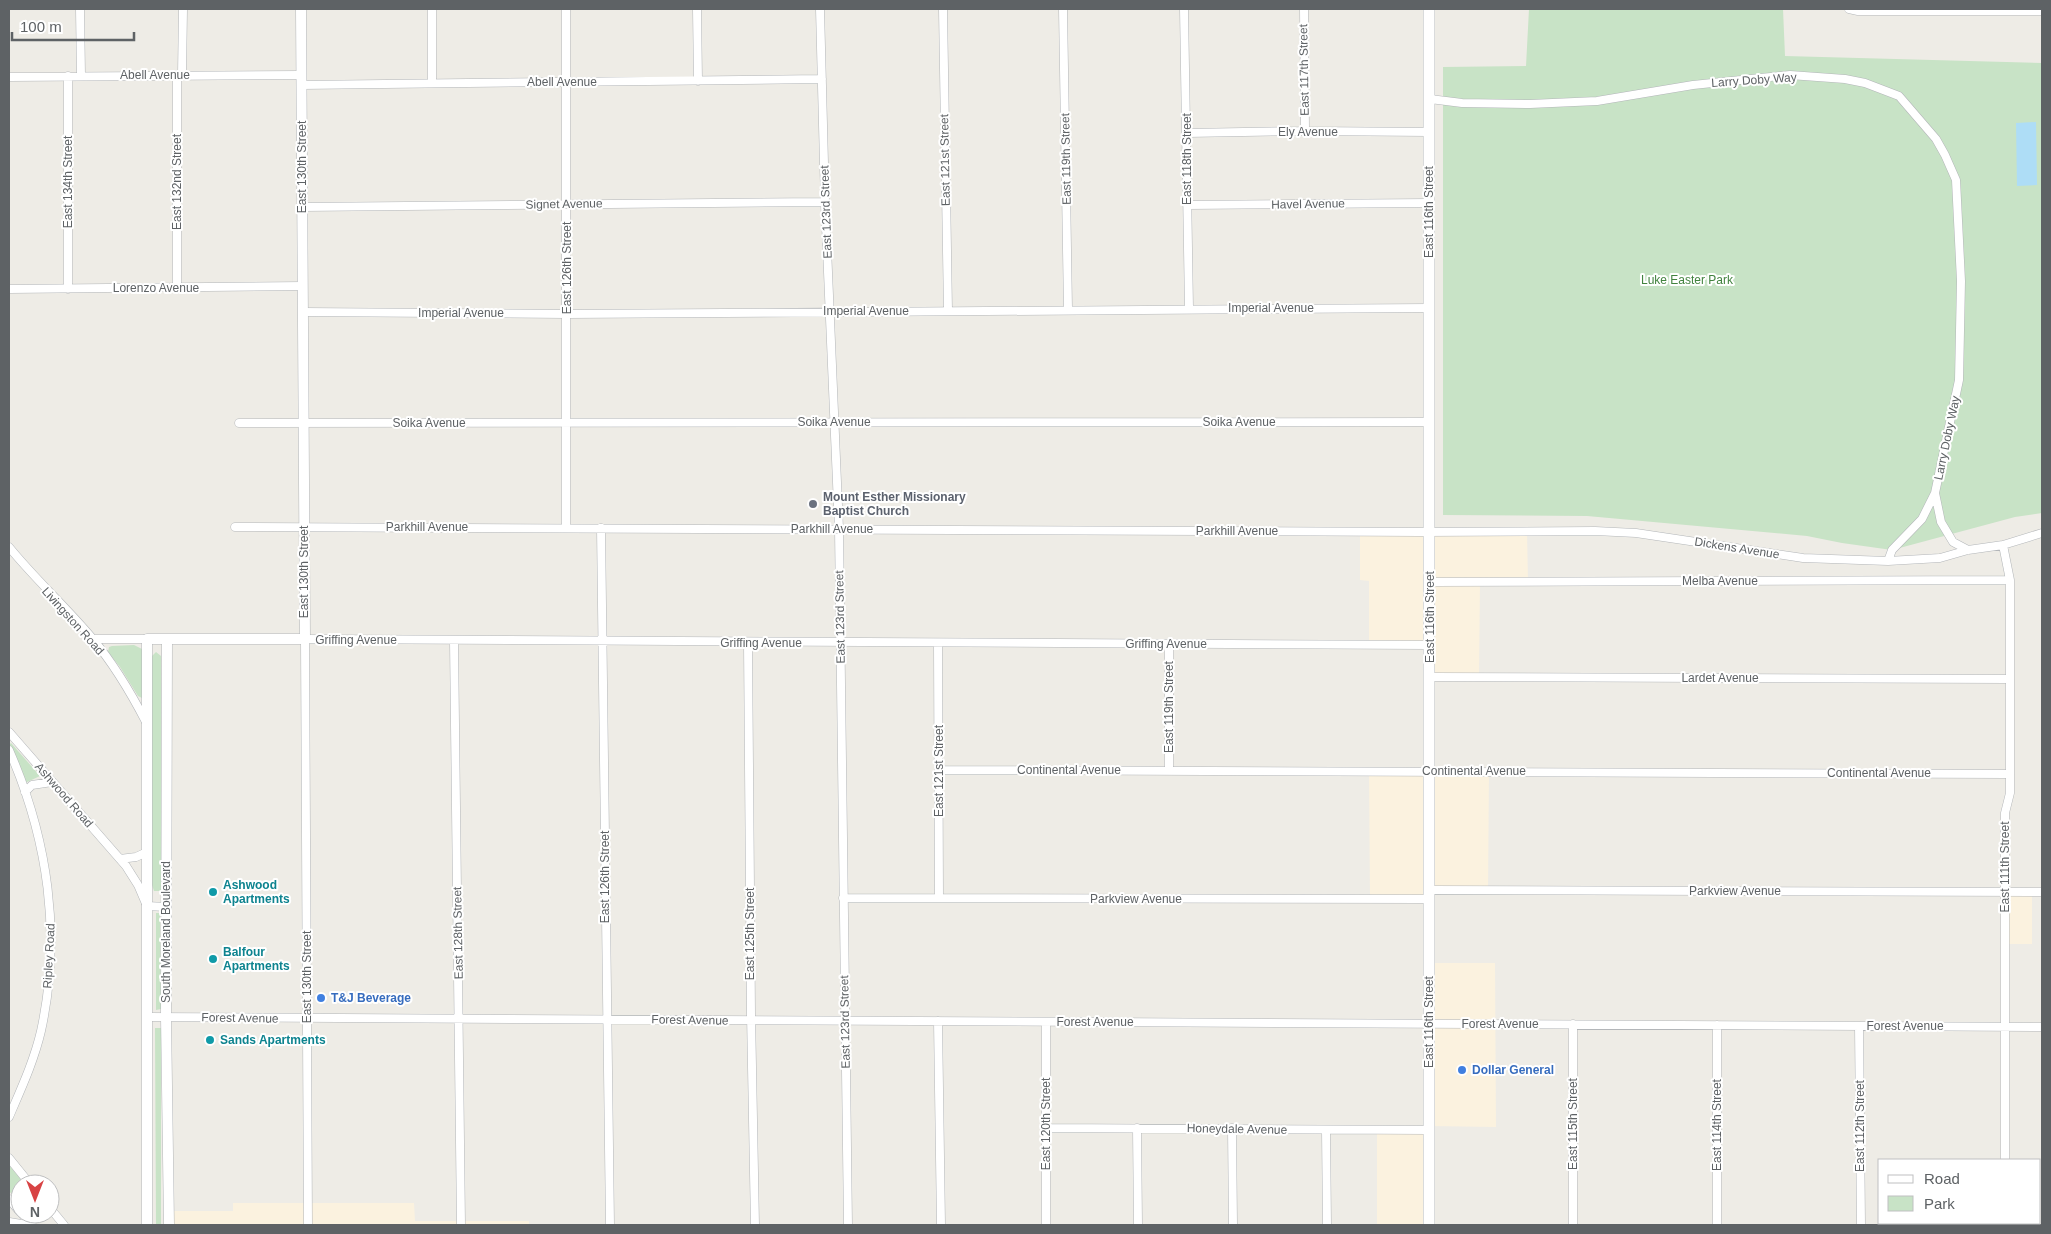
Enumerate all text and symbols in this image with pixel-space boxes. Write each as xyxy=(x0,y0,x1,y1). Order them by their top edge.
scale bar xyxy=(12,10,135,42)
text: 100 m xyxy=(20,18,62,35)
street label: East 117th Street xyxy=(1296,23,1312,116)
street label: Abell Avenue xyxy=(120,68,190,82)
street label: Larry Doby Way xyxy=(1711,70,1797,90)
street label: Abell Avenue xyxy=(527,75,597,89)
street label: East 119th Street xyxy=(1058,112,1074,205)
street label: East 118th Street xyxy=(1180,112,1194,205)
street label: East 121st Street xyxy=(937,113,953,206)
street label: East 130th Street xyxy=(295,120,309,213)
street label: Ely Avenue xyxy=(1278,125,1338,139)
street label: East 132nd Street xyxy=(170,133,184,230)
street label: East 134th Street xyxy=(61,135,75,228)
street label: East 123rd Street xyxy=(817,164,835,259)
street label: East 116th Street xyxy=(1422,165,1436,258)
street label: Signet Avenue xyxy=(525,196,603,212)
street label: Havel Avenue xyxy=(1271,196,1345,212)
street label: East 126th Street xyxy=(560,221,574,314)
park label: Luke Easter Park xyxy=(1641,273,1734,287)
street label: Lorenzo Avenue xyxy=(113,281,200,295)
street label: Imperial Avenue xyxy=(1228,301,1314,315)
street label: Imperial Avenue xyxy=(823,304,909,318)
street label: Imperial Avenue xyxy=(418,306,504,320)
street label: Larry Doby Way xyxy=(1931,395,1963,481)
street label: Soika Avenue xyxy=(797,415,871,429)
street label: Soika Avenue xyxy=(1202,415,1276,429)
street label: Soika Avenue xyxy=(392,416,466,430)
place label: Mount Esther Missionary Baptist Church xyxy=(823,490,966,518)
marker: Mount Esther Missionary Baptist Church xyxy=(807,498,819,510)
street label: Parkhill Avenue xyxy=(386,520,469,534)
street label: Parkhill Avenue xyxy=(791,522,874,536)
street label: Parkhill Avenue xyxy=(1196,524,1279,538)
street label: East 130th Street xyxy=(297,525,311,618)
street label: Dickens Avenue xyxy=(1694,534,1781,562)
street label: East 123rd Street xyxy=(832,570,848,664)
street label: East 116th Street xyxy=(1423,570,1437,663)
street label: Melba Avenue xyxy=(1682,574,1758,588)
street label: Livingston Road xyxy=(39,584,107,658)
street label: Griffing Avenue xyxy=(315,633,397,647)
street label: Griffing Avenue xyxy=(720,636,802,650)
street label: Griffing Avenue xyxy=(1125,637,1207,651)
street label: East 119th Street xyxy=(1162,660,1176,753)
street label: Lardet Avenue xyxy=(1681,671,1759,685)
street label: East 121st Street xyxy=(932,724,946,817)
street label: Ashwood Road xyxy=(32,760,96,830)
street label: Continental Avenue xyxy=(1017,763,1121,777)
street label: Continental Avenue xyxy=(1422,764,1526,778)
street label: Continental Avenue xyxy=(1827,766,1931,780)
street label: East 111th Street xyxy=(1998,821,2012,912)
street label: East 126th Street xyxy=(598,830,612,923)
street label: South Moreland Boulevard xyxy=(159,861,173,1003)
place label: Ashwood Apartments xyxy=(223,878,290,906)
street label: Parkview Avenue xyxy=(1689,884,1781,898)
marker: Ashwood Apartments xyxy=(207,886,219,898)
street label: East 128th Street xyxy=(450,886,466,979)
street label: East 125th Street xyxy=(743,887,757,980)
street label: Parkview Avenue xyxy=(1090,892,1182,906)
street label: Ripley Road xyxy=(40,923,58,989)
street label: East 130th Street xyxy=(300,930,314,1023)
place label: Balfour Apartments xyxy=(223,945,290,973)
marker: Balfour Apartments xyxy=(207,953,219,965)
street label: East 123rd Street xyxy=(837,975,853,1069)
street label: East 116th Street xyxy=(1422,975,1436,1068)
place label: T&J Beverage xyxy=(331,991,411,1005)
marker: T&J Beverage xyxy=(315,992,327,1004)
street label: Forest Avenue xyxy=(201,1010,279,1026)
street label: Forest Avenue xyxy=(651,1012,729,1028)
street label: Forest Avenue xyxy=(1056,1015,1134,1029)
street label: Forest Avenue xyxy=(1461,1017,1539,1031)
street label: Forest Avenue xyxy=(1866,1019,1944,1033)
place label: Sands Apartments xyxy=(220,1033,326,1047)
marker: Sands Apartments xyxy=(204,1034,216,1046)
place label: Dollar General xyxy=(1472,1063,1554,1077)
marker: Dollar General xyxy=(1456,1064,1468,1076)
street label: East 120th Street xyxy=(1039,1077,1053,1170)
street label: East 115th Street xyxy=(1566,1077,1580,1170)
street label: East 114th Street xyxy=(1710,1078,1724,1171)
street label: East 112th Street xyxy=(1853,1079,1867,1172)
street label: Honeydale Avenue xyxy=(1187,1121,1288,1137)
legend xyxy=(1878,1159,2041,1224)
text: Road xyxy=(1924,1170,1960,1187)
north arrow xyxy=(10,1174,60,1224)
text: Park xyxy=(1924,1195,1955,1212)
text: N xyxy=(30,1204,40,1220)

